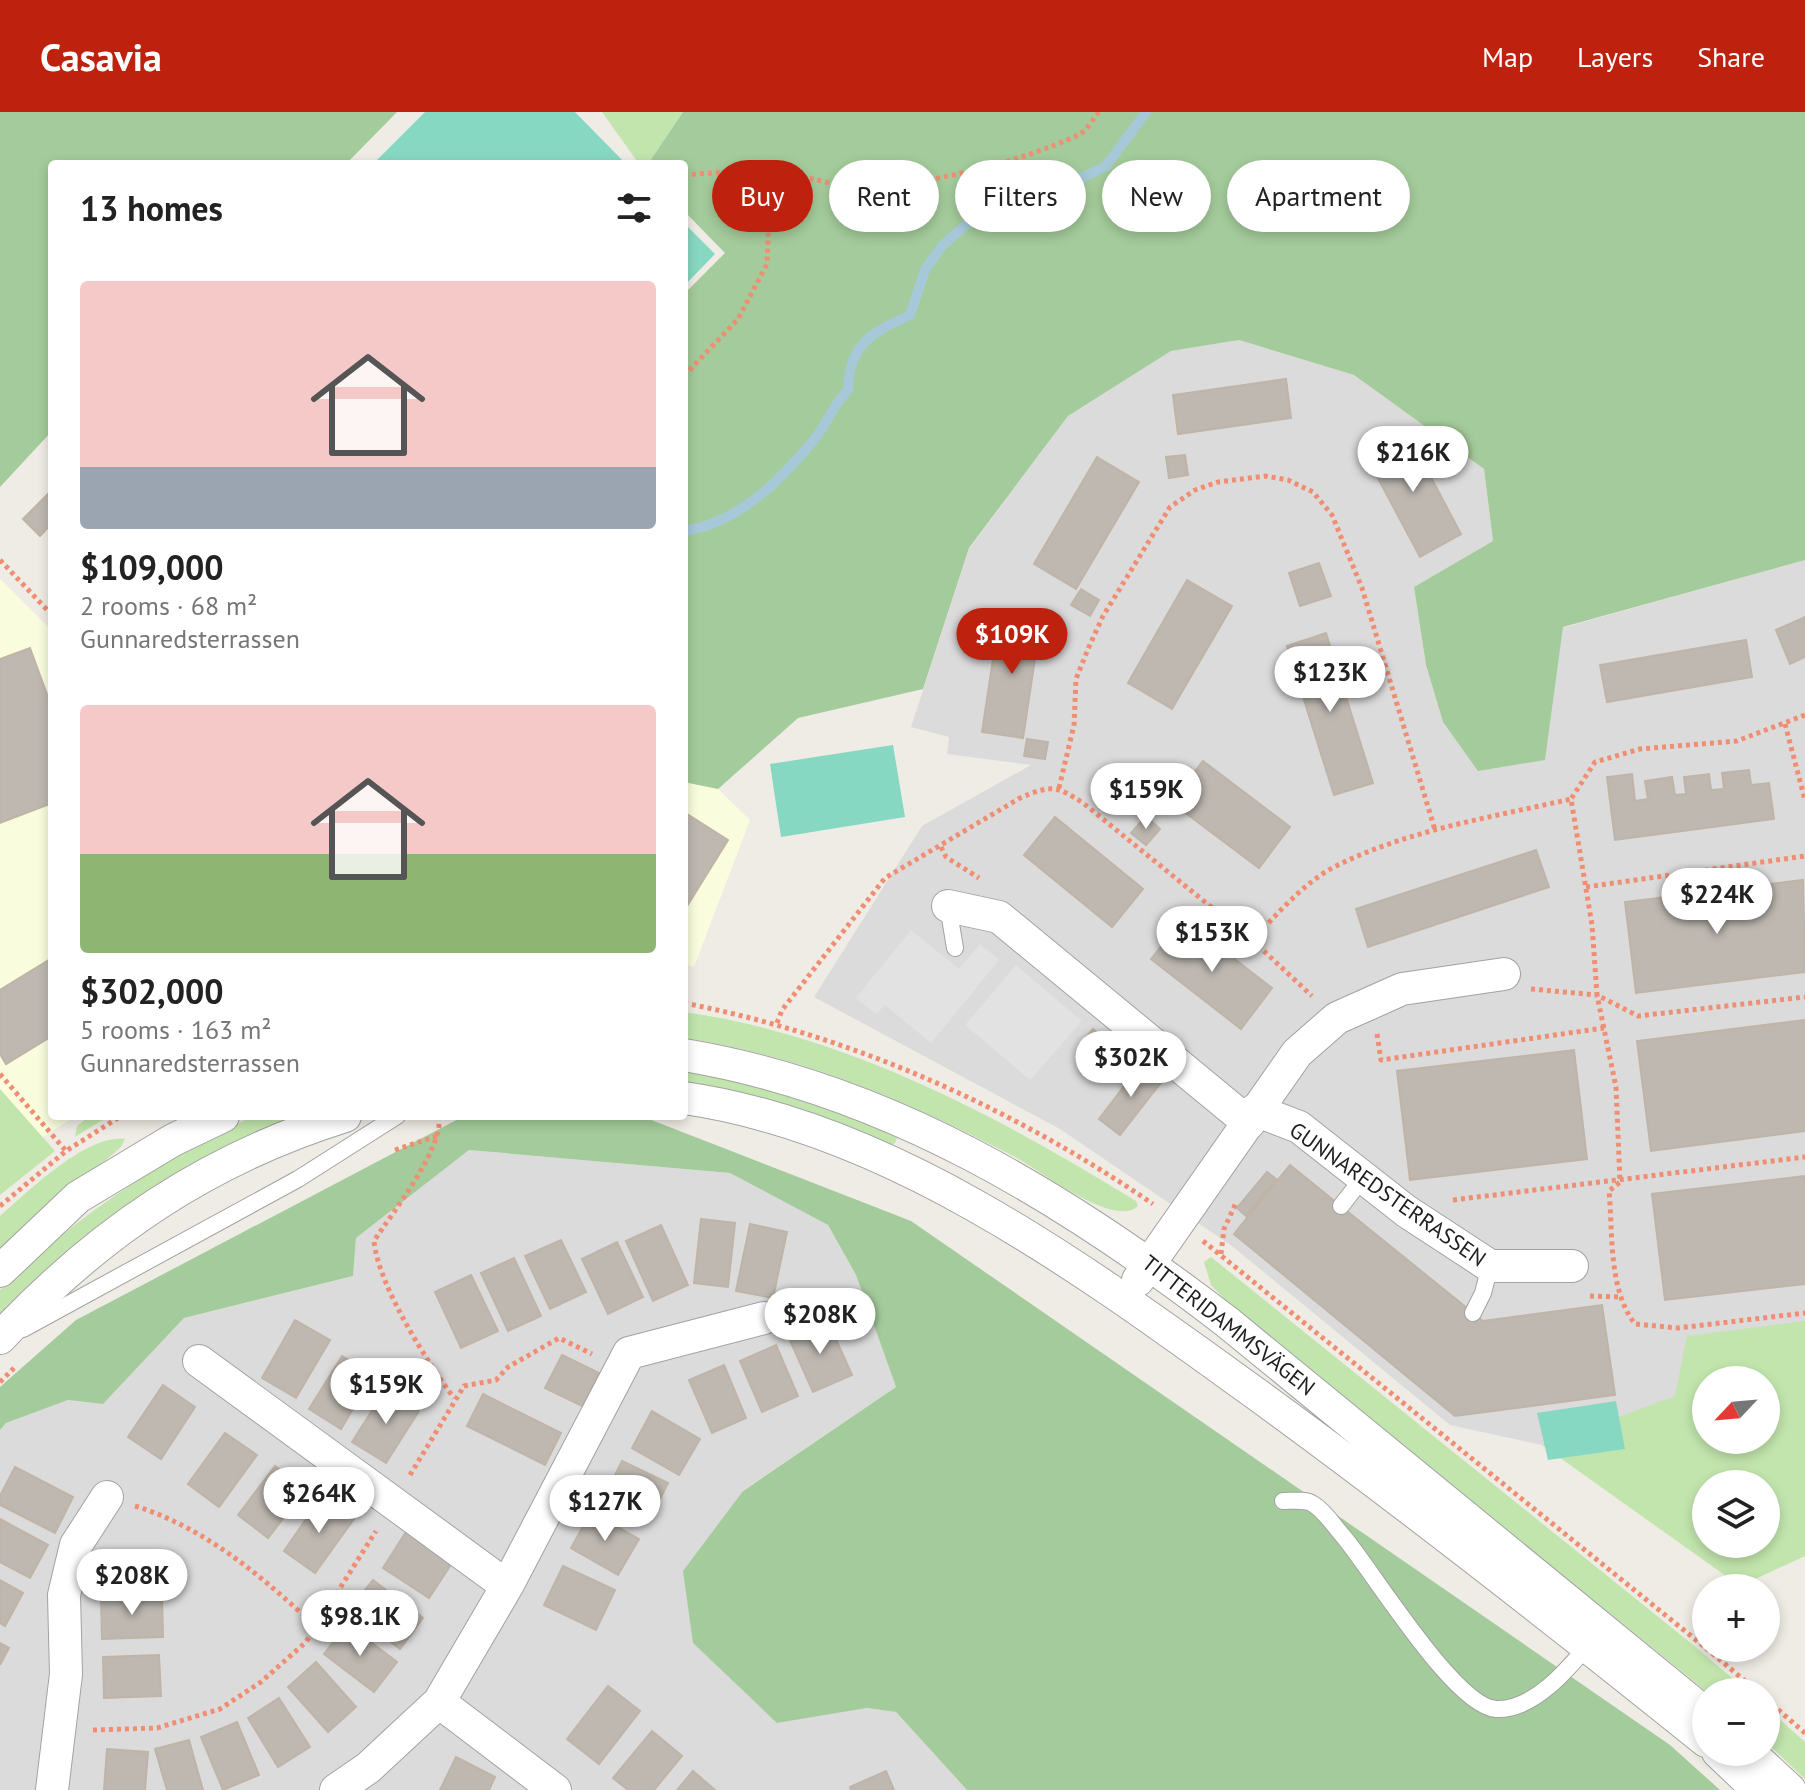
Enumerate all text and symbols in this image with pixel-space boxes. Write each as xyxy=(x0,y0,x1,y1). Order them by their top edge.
text: Casavia xyxy=(40,32,162,81)
text: Map xyxy=(1482,38,1533,75)
text: Layers xyxy=(1577,38,1653,75)
text: Share xyxy=(1697,38,1765,75)
chip: Buy xyxy=(712,160,813,232)
chip: Rent xyxy=(829,160,939,232)
chip: Filters xyxy=(955,160,1086,232)
chip: New xyxy=(1102,160,1211,232)
chip: Apartment xyxy=(1227,160,1410,232)
text: 13 homes xyxy=(80,186,223,230)
icon: filters xyxy=(612,186,656,230)
icon: home xyxy=(296,333,440,477)
pin: $216K xyxy=(1357,426,1469,494)
text: $216K xyxy=(1375,435,1451,468)
text: $109,000 xyxy=(80,545,224,589)
text: 2 rooms · 68 m² xyxy=(80,589,257,622)
pin: $109K xyxy=(956,608,1068,676)
text: $109K xyxy=(974,617,1050,650)
text: Gunnaredsterrassen xyxy=(80,622,300,655)
pin: $123K xyxy=(1274,646,1386,714)
text: $123K xyxy=(1292,655,1368,688)
icon: home xyxy=(296,757,440,901)
pin: $159K xyxy=(1090,763,1202,831)
text: $159K xyxy=(1108,772,1184,805)
pin: $224K xyxy=(1661,868,1773,936)
text: $224K xyxy=(1679,877,1755,910)
pin: $153K xyxy=(1156,906,1268,974)
text: $153K xyxy=(1174,915,1250,948)
text: $302,000 xyxy=(80,969,224,1013)
text: 5 rooms · 163 m² xyxy=(80,1013,272,1046)
pin: $302K xyxy=(1075,1031,1187,1099)
text: $302K xyxy=(1093,1040,1169,1073)
text: Gunnaredsterrassen xyxy=(80,1046,300,1079)
street label: GUNNAREDSTERRASSEN xyxy=(1284,1116,1492,1272)
street label: TITTERIDAMMSVÄGEN xyxy=(1137,1249,1321,1401)
pin: $208K xyxy=(764,1288,876,1356)
text: $208K xyxy=(782,1297,858,1330)
pin: $159K xyxy=(330,1358,442,1426)
north arrow xyxy=(1692,1366,1780,1454)
map controls xyxy=(1692,1366,1780,1766)
text: $159K xyxy=(348,1367,424,1400)
pin: $264K xyxy=(263,1467,375,1535)
button: layers xyxy=(1692,1470,1780,1558)
pin: $127K xyxy=(549,1475,661,1543)
text: $264K xyxy=(281,1476,357,1509)
text: $127K xyxy=(567,1484,643,1517)
pin: $208K xyxy=(76,1549,188,1617)
text: $208K xyxy=(94,1558,170,1591)
button: + xyxy=(1692,1574,1780,1662)
pin: $98.1K xyxy=(295,1590,425,1658)
text: $98.1K xyxy=(319,1599,401,1632)
button: − xyxy=(1692,1678,1780,1766)

